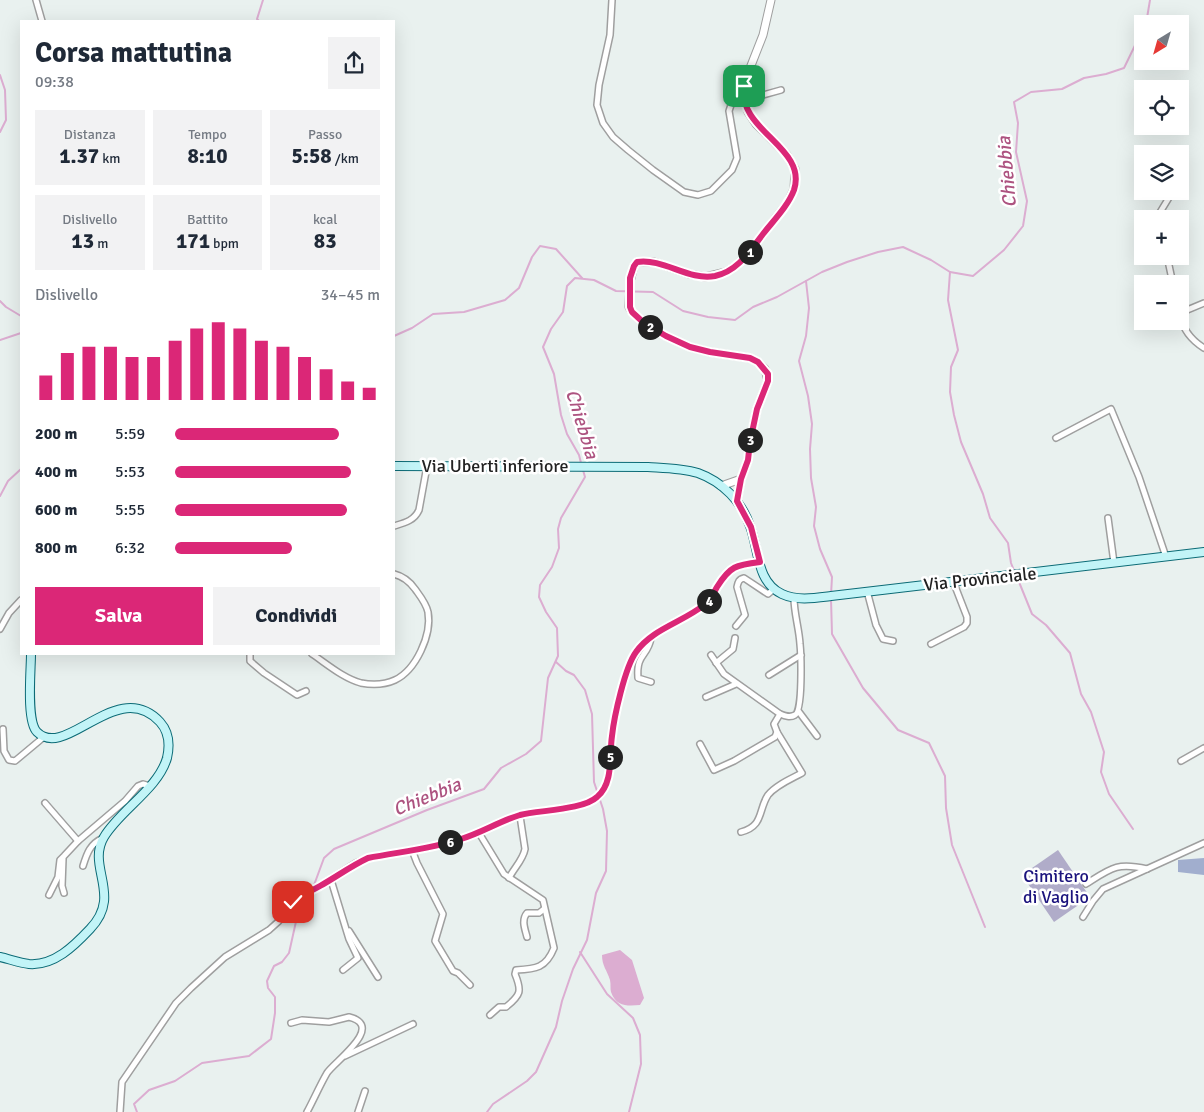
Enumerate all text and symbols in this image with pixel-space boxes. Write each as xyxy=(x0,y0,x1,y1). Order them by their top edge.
north arrow xyxy=(1134,15,1189,70)
map controls xyxy=(1134,15,1189,330)
text: Corsa mattutina xyxy=(35,36,232,70)
button: share xyxy=(328,37,380,89)
pin xyxy=(723,65,765,107)
text: 09:38 xyxy=(35,72,74,92)
icon: arrive xyxy=(730,72,758,100)
button: locate xyxy=(1134,80,1189,135)
text: Distanza xyxy=(64,126,116,143)
text: Tempo xyxy=(188,126,227,143)
text: Passo xyxy=(308,126,342,143)
water label: Chiebbia xyxy=(992,134,1022,209)
text: 1.37 xyxy=(59,143,99,169)
text: 8:10 xyxy=(187,143,228,169)
text: 5:58 xyxy=(291,143,332,169)
button: layers xyxy=(1134,145,1189,200)
text: km xyxy=(99,150,120,167)
text: /km xyxy=(332,150,359,167)
button: + xyxy=(1134,210,1189,265)
text: Dislivello xyxy=(62,211,117,228)
text: Battito xyxy=(187,211,228,228)
text: kcal xyxy=(313,211,337,228)
text: 13 xyxy=(71,228,94,254)
text: 171 xyxy=(176,228,210,254)
text: 83 xyxy=(314,228,337,254)
text: m xyxy=(94,235,108,252)
text: bpm xyxy=(210,235,239,252)
pin: 1 xyxy=(738,240,762,264)
text: 1 xyxy=(747,244,754,261)
button: − xyxy=(1134,275,1189,330)
text: Dislivello xyxy=(35,285,98,305)
text: 34–45 m xyxy=(321,285,380,305)
pin: 2 xyxy=(638,314,662,340)
text: 2 xyxy=(647,319,654,336)
water label: Chiebbia xyxy=(560,386,604,463)
text: 200 m xyxy=(35,424,77,444)
text: 5:59 xyxy=(115,424,145,444)
pin: 3 xyxy=(738,428,762,452)
text: 3 xyxy=(747,432,754,449)
street label: Via Uberti inferiore xyxy=(421,455,569,477)
text: 400 m xyxy=(35,462,77,482)
text: 5:53 xyxy=(115,462,145,482)
text: 600 m xyxy=(35,500,77,520)
text: 5:55 xyxy=(115,500,145,520)
text: 800 m xyxy=(35,538,77,558)
text: 6:32 xyxy=(115,538,145,558)
street label: Via Provinciale xyxy=(923,562,1037,596)
button: Salva xyxy=(35,587,203,645)
button: Condividi xyxy=(213,587,380,645)
pin: 4 xyxy=(696,588,722,614)
text: 4 xyxy=(706,593,713,610)
pin: 5 xyxy=(598,744,622,770)
text: 5 xyxy=(607,749,614,766)
water label: Chiebbia xyxy=(389,772,466,821)
pin: 6 xyxy=(438,830,462,854)
text: 6 xyxy=(447,834,454,851)
park label: Cimitero di Vaglio xyxy=(1023,865,1089,908)
pin xyxy=(272,881,314,923)
icon: check xyxy=(279,888,307,916)

